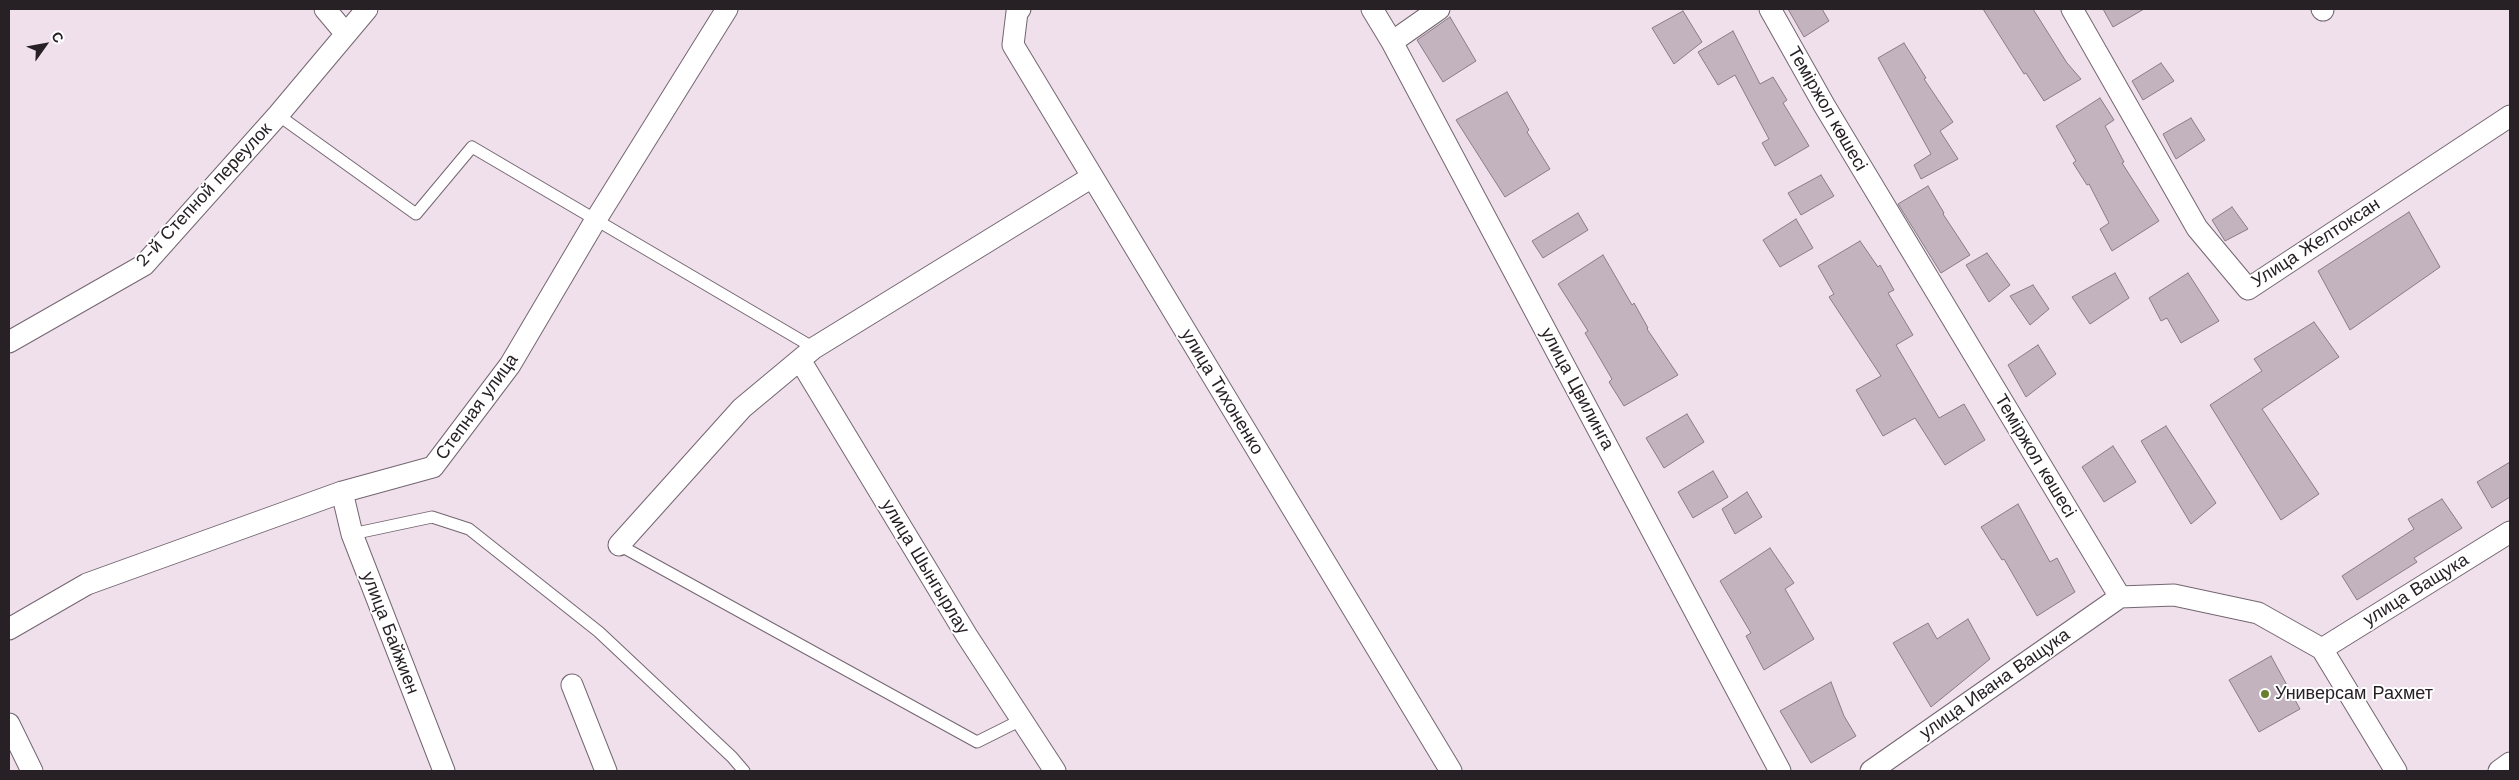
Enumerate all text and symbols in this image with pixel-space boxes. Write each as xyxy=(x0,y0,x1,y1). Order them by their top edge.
north arrow xyxy=(20,20,70,70)
text: С xyxy=(48,29,67,46)
street label: Теміржол көшесі xyxy=(1783,43,1871,175)
street label: 2-й Степной переулок xyxy=(132,118,276,272)
street label: Улица Желтоксан xyxy=(2248,193,2384,293)
street label: улица Цвилинга xyxy=(1536,324,1618,454)
street label: улица Тихоненко xyxy=(1176,325,1268,459)
street label: Степная улица xyxy=(431,350,523,464)
street label: Теміржол көшесі xyxy=(1990,390,2080,522)
street label: улица Шынгырлау xyxy=(876,496,974,638)
street label: улица Ващука xyxy=(2359,549,2473,631)
street label: улица Байжиен xyxy=(357,569,423,697)
street label: улица Ивана Ващука xyxy=(1916,624,2074,744)
place label: Универсам Рахмет xyxy=(2275,683,2433,705)
marker: Универсам Рахмет xyxy=(2259,688,2271,700)

